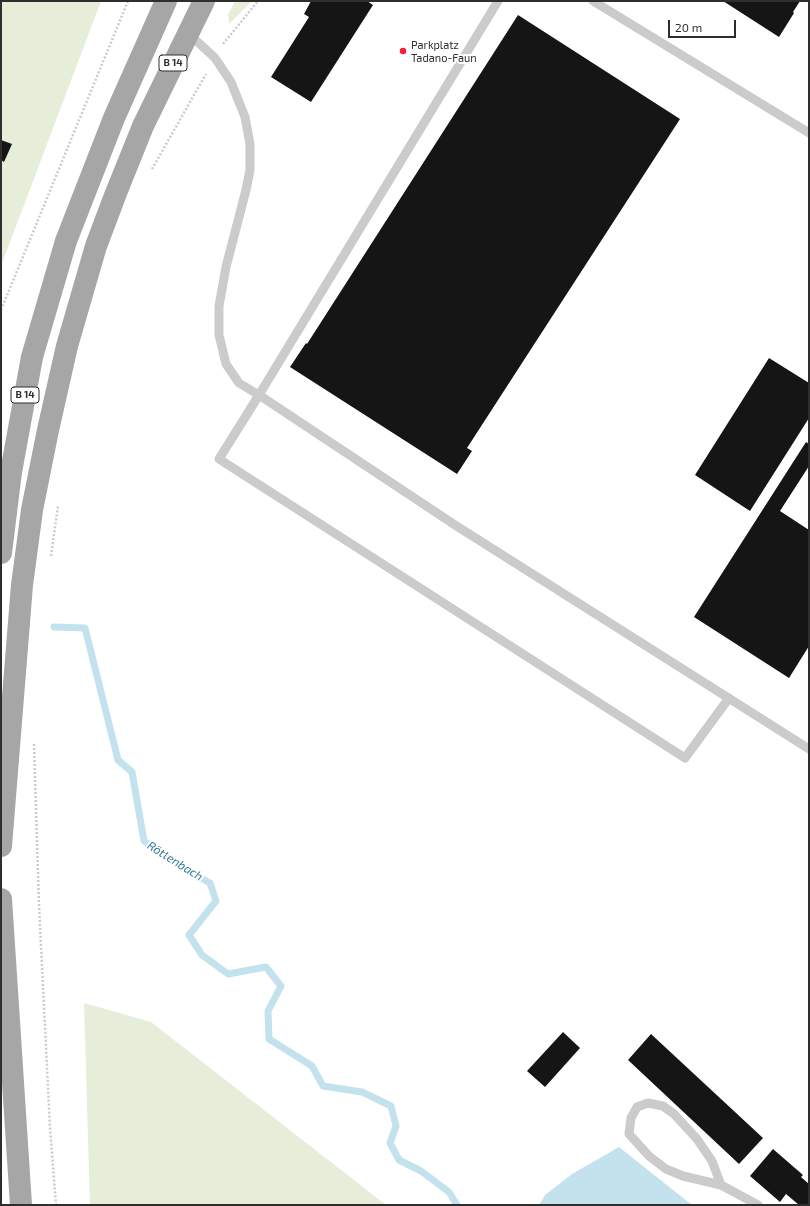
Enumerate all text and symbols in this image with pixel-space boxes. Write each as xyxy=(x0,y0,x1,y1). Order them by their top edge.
scale bar xyxy=(670,12,738,38)
text: 20 m xyxy=(675,20,702,34)
place label: Parkplatz Tadano-Faun xyxy=(411,38,477,64)
marker: Parkplatz Tadano-Faun xyxy=(398,46,408,56)
road number: B 14 xyxy=(159,55,187,71)
road number: B 14 xyxy=(11,387,39,403)
water label: Röttenbach xyxy=(144,838,206,884)

